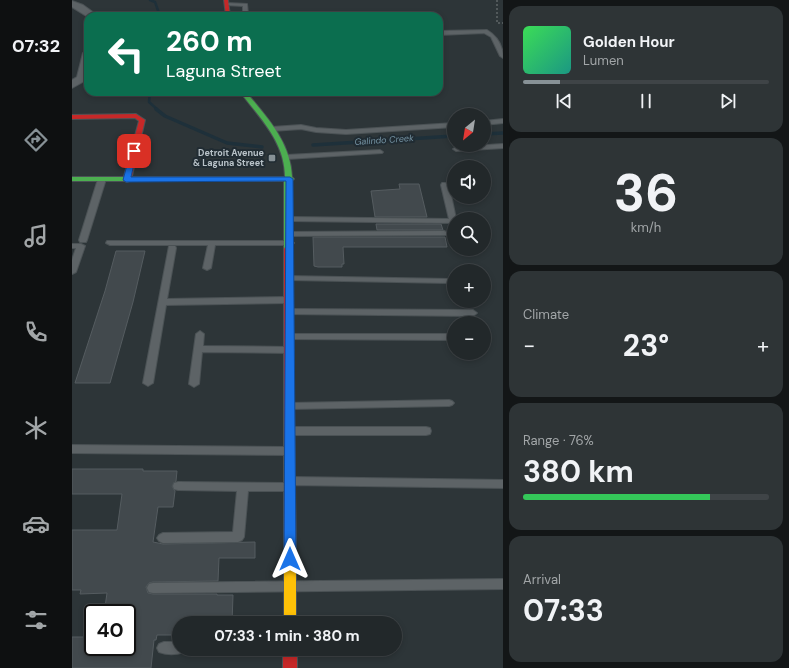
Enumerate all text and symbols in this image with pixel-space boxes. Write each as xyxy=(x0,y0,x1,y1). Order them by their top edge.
text: 260 m xyxy=(166,23,253,60)
icon: left xyxy=(100,28,152,80)
text: Golden Hour xyxy=(583,32,675,52)
text: 07:32 xyxy=(12,34,60,58)
text: Lumen xyxy=(583,52,624,69)
text: Laguna Street xyxy=(166,59,282,83)
icon: previous xyxy=(553,90,575,112)
icon: pause xyxy=(635,90,657,112)
icon: next xyxy=(717,90,739,112)
north arrow xyxy=(447,108,491,152)
map controls xyxy=(447,108,491,360)
icon: directions xyxy=(22,126,50,154)
water label: Galindo Creek xyxy=(354,132,414,148)
pin xyxy=(117,134,151,168)
icon: arrive xyxy=(123,140,145,162)
place label: Detroit Avenue & Laguna Street xyxy=(193,147,265,169)
marker: Detroit Avenue & Laguna Street xyxy=(267,153,277,163)
text: 36 xyxy=(614,159,678,227)
button: sound xyxy=(447,160,491,204)
button: search xyxy=(447,212,491,256)
text: km/h xyxy=(631,219,661,236)
icon: music xyxy=(22,222,50,250)
button: + xyxy=(447,264,491,308)
text: Climate xyxy=(523,306,569,323)
button: − xyxy=(447,316,491,360)
icon: phone xyxy=(22,318,50,346)
text: 23° xyxy=(623,326,669,365)
text: − xyxy=(523,331,535,360)
text: + xyxy=(757,331,769,360)
icon: climate xyxy=(22,414,50,442)
text: Range · 76% xyxy=(523,432,594,449)
text: 380 km xyxy=(523,452,634,491)
icon: car xyxy=(22,510,50,538)
position arrow xyxy=(269,538,311,580)
text: Arrival xyxy=(523,571,561,588)
text: 07:33 xyxy=(523,591,604,630)
speed limit sign: 40 xyxy=(84,604,136,656)
icon: filters xyxy=(22,606,50,634)
text: 07:33 · 1 min · 380 m xyxy=(214,626,360,646)

